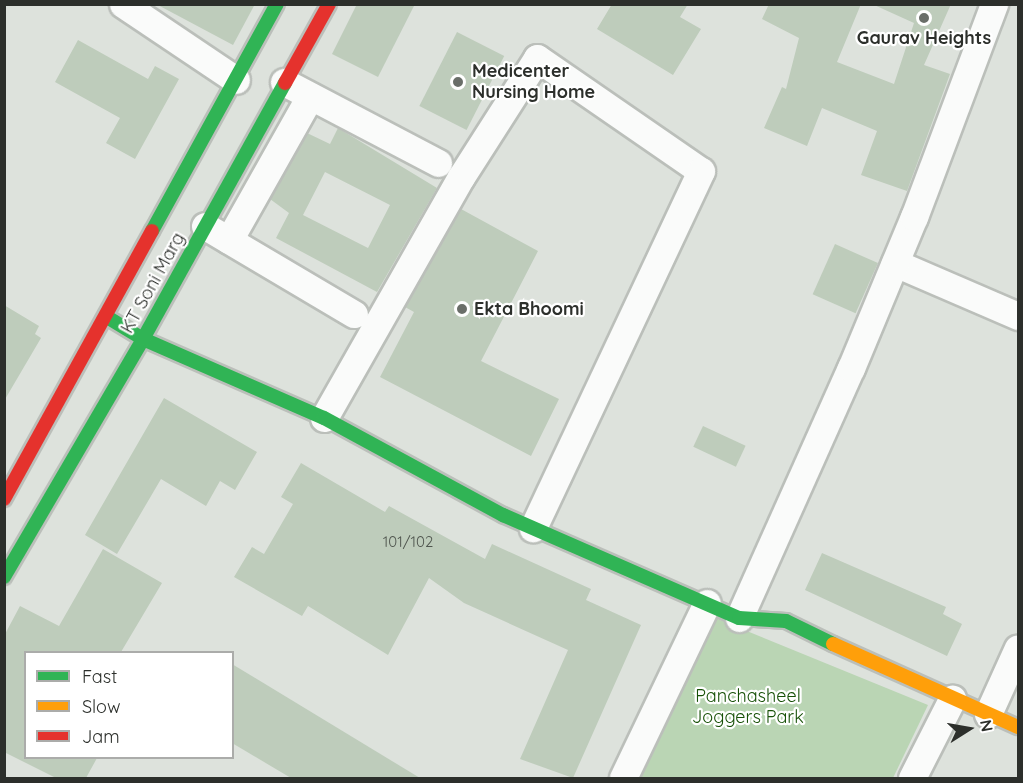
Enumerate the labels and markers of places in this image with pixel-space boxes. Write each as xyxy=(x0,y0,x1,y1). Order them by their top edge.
marker: Gaurav Heights xyxy=(917,11,931,25)
place label: Gaurav Heights xyxy=(857,27,991,49)
place label: Medicenter Nursing Home xyxy=(472,61,595,104)
marker: Medicenter Nursing Home xyxy=(449,73,467,91)
place label: Ekta Bhoomi xyxy=(474,298,584,320)
marker: Ekta Bhoomi xyxy=(455,302,469,316)

